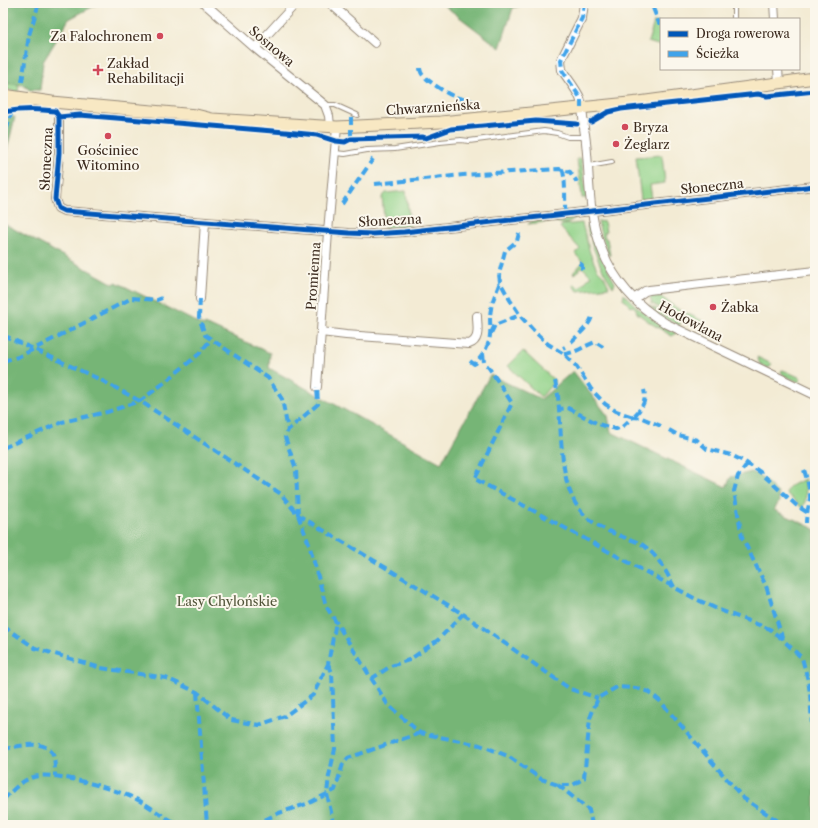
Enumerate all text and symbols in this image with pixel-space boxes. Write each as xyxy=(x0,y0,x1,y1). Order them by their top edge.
legend xyxy=(660,18,800,70)
street label: Sosnowa xyxy=(246,22,298,70)
text: Droga rowerowa xyxy=(696,26,790,41)
place label: Za Falochronem xyxy=(51,28,152,44)
marker: Za Falochronem xyxy=(155,31,165,41)
text: Ścieżka xyxy=(696,45,740,61)
place label: Zakład Rehabilitacji xyxy=(107,55,184,86)
marker: Zakład Rehabilitacji xyxy=(92,64,104,76)
street label: Chwarznieńska xyxy=(385,96,481,118)
place label: Bryza xyxy=(633,119,668,135)
marker: Bryza xyxy=(620,122,630,132)
street label: Słoneczna xyxy=(36,127,56,191)
marker: Gościniec Witomino xyxy=(103,131,113,141)
place label: Żeglarz xyxy=(624,136,670,152)
marker: Żeglarz xyxy=(611,139,621,149)
place label: Gościniec Witomino xyxy=(76,142,139,173)
street label: Słoneczna xyxy=(680,175,745,197)
street label: Słoneczna xyxy=(358,210,422,230)
street label: Promienna xyxy=(303,241,323,311)
street label: Hodowlana xyxy=(656,297,726,345)
place label: Żabka xyxy=(721,299,759,315)
marker: Żabka xyxy=(708,302,718,312)
park label: Lasy Chylońskie xyxy=(177,593,277,609)

